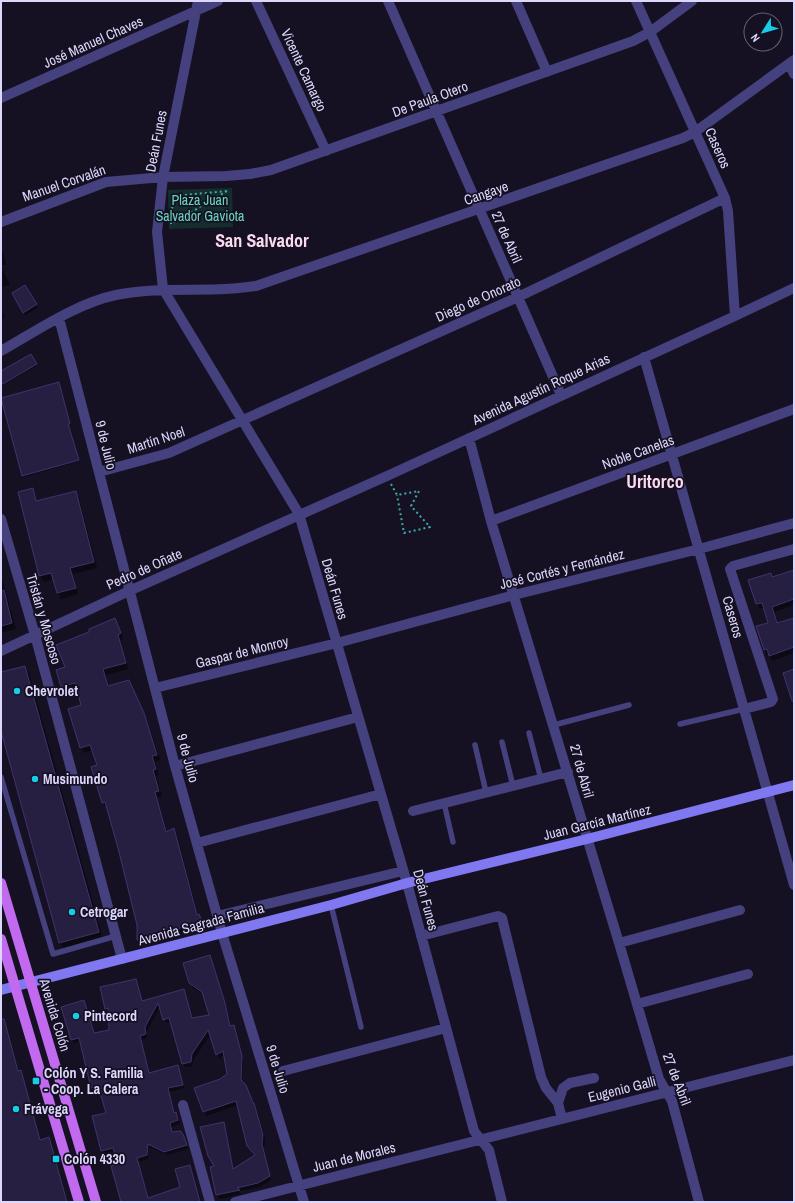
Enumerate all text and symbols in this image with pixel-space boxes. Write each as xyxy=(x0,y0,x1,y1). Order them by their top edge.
street label: José Manuel Chaves xyxy=(40,12,146,72)
north arrow xyxy=(743,12,783,52)
street label: Vicente Camargo xyxy=(277,26,331,114)
text: N xyxy=(747,31,763,45)
street label: De Paula Otero xyxy=(390,77,470,121)
street label: Deán Funes xyxy=(141,108,171,173)
street label: Caseros xyxy=(701,125,735,171)
street label: Manuel Corvalán xyxy=(20,160,108,206)
street label: Cangaye xyxy=(461,177,511,209)
park label: Plaza Juan Salvador Gaviota xyxy=(156,191,245,225)
street label: 27 de Abril xyxy=(488,208,526,266)
district label: San Salvador xyxy=(215,228,309,253)
street label: Diego de Onorato xyxy=(433,272,523,326)
street label: Avenida Agustín Roque Arias xyxy=(468,349,613,429)
street label: 9 de Julio xyxy=(91,419,121,471)
street label: Martín Noel xyxy=(125,422,187,458)
street label: Noble Canelas xyxy=(600,431,677,473)
district label: Uritorco xyxy=(626,469,684,494)
street label: Pedro de Oñate xyxy=(103,544,185,594)
street label: José Cortés y Fernández xyxy=(498,545,626,593)
street label: Deán Funes xyxy=(318,556,352,622)
street label: Tristán y Moscoso xyxy=(22,572,66,666)
street label: Caseros xyxy=(718,594,748,640)
street label: Gaspar de Monroy xyxy=(194,632,291,672)
place label: Chevrolet xyxy=(25,682,78,700)
marker: Chevrolet xyxy=(12,686,22,696)
street label: 9 de Julio xyxy=(173,732,203,784)
street label: 27 de Abril xyxy=(566,742,598,800)
place label: Musimundo xyxy=(43,770,107,788)
marker: Musimundo xyxy=(30,774,40,784)
street label: Juan García Martínez xyxy=(541,800,653,844)
street label: Deán Funes xyxy=(409,867,443,933)
street label: Avenida Sagrada Familia xyxy=(135,898,266,950)
place label: Cetrogar xyxy=(80,903,128,921)
marker: Cetrogar xyxy=(67,907,77,917)
street label: Avenida Colón xyxy=(35,975,75,1054)
place label: Pintecord xyxy=(84,1007,137,1025)
marker: Pintecord xyxy=(71,1011,81,1021)
street label: 9 de Julio xyxy=(262,1043,294,1095)
street label: 27 de Abril xyxy=(659,1050,695,1108)
place label: Colón Y S. Familia - Coop. La Calera xyxy=(44,1064,144,1098)
street label: Eugenio Galli xyxy=(586,1072,658,1106)
marker: Colón Y S. Familia - Coop. La Calera xyxy=(31,1076,41,1086)
place label: Frávega xyxy=(24,1100,69,1118)
marker: Frávega xyxy=(11,1104,21,1114)
street label: Juan de Morales xyxy=(311,1138,398,1176)
place label: Colón 4330 xyxy=(64,1150,125,1168)
marker: Colón 4330 xyxy=(51,1154,61,1164)

